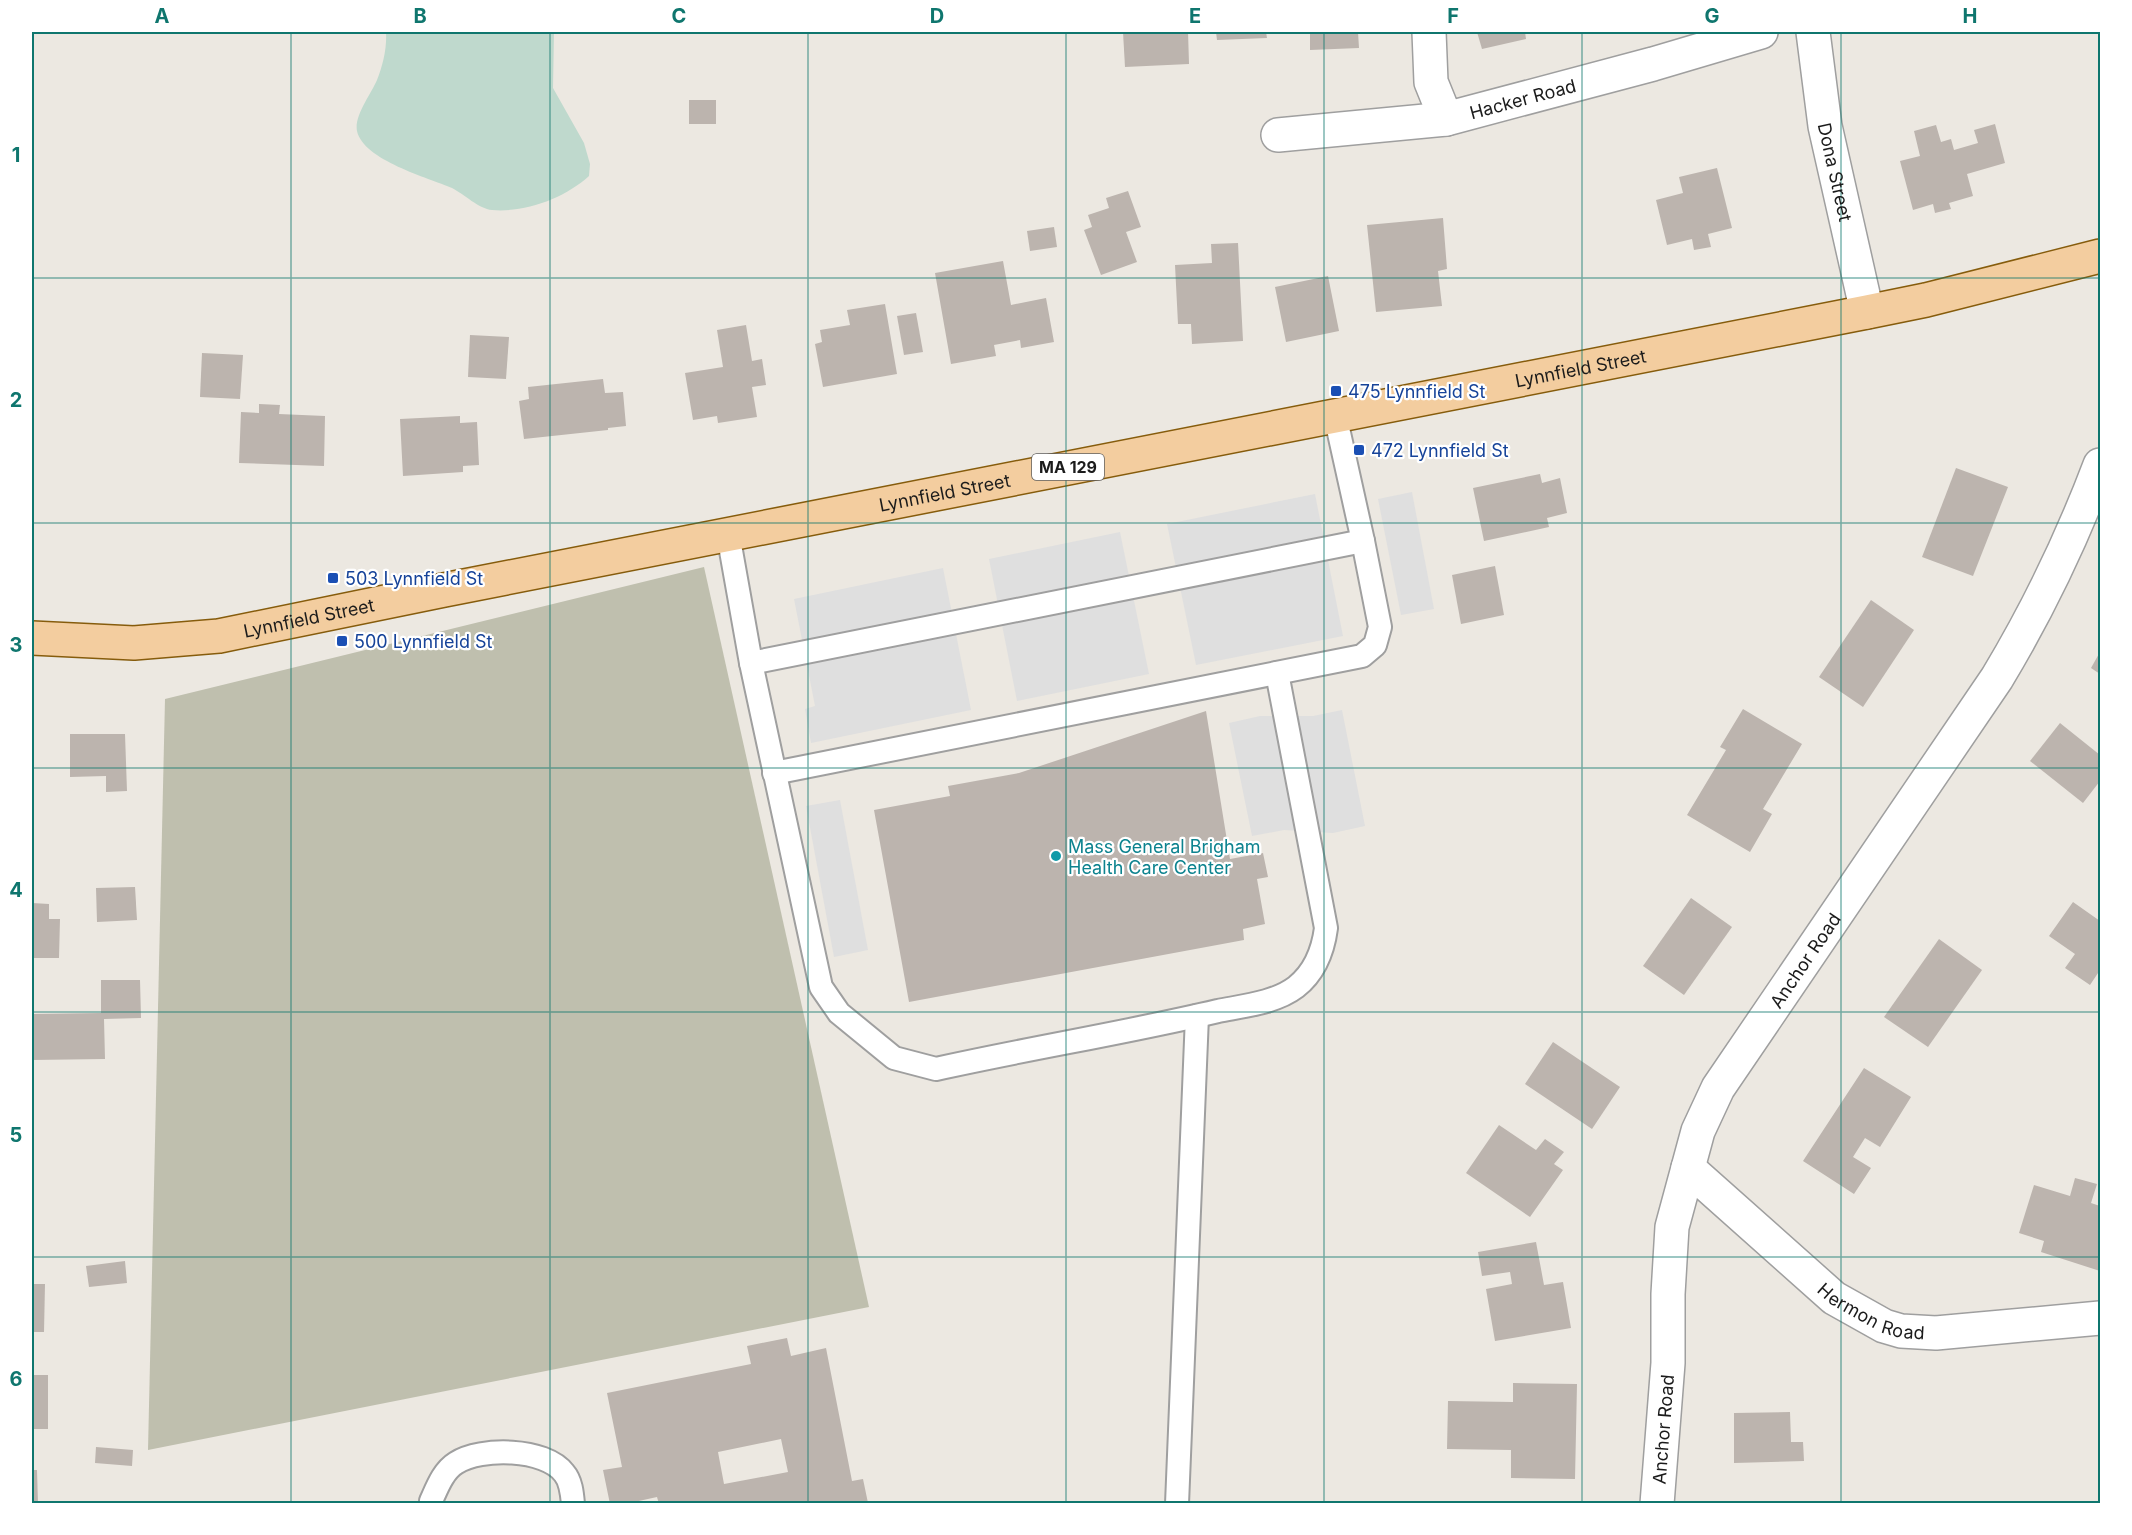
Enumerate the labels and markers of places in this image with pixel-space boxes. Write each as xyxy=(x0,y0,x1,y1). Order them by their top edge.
place label: 475 Lynnfield St xyxy=(1348,381,1485,402)
marker: 475 Lynnfield St xyxy=(1329,384,1343,398)
place label: 472 Lynnfield St xyxy=(1371,440,1509,461)
marker: 472 Lynnfield St xyxy=(1352,443,1366,457)
place label: 503 Lynnfield St xyxy=(345,568,483,589)
marker: 503 Lynnfield St xyxy=(326,571,340,585)
place label: 500 Lynnfield St xyxy=(354,631,493,652)
marker: 500 Lynnfield St xyxy=(335,634,349,648)
place label: Mass General Brigham Health Care Center xyxy=(1068,836,1261,878)
marker: Mass General Brigham Health Care Center xyxy=(1049,849,1063,863)

